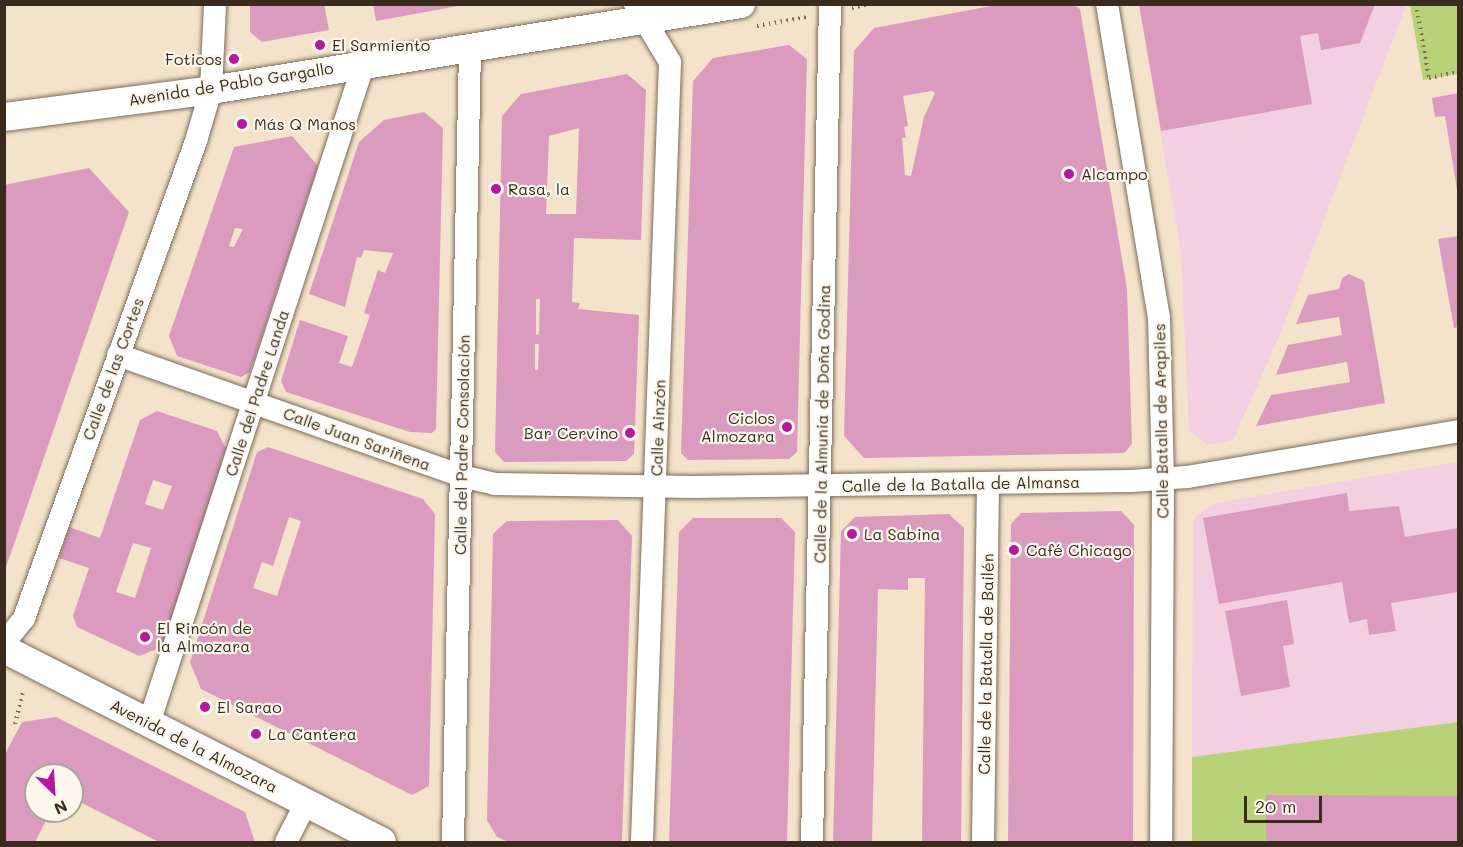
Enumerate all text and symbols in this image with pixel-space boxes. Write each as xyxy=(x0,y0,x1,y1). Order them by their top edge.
place label: El Sarmiento xyxy=(332,35,430,55)
marker: El Sarmiento xyxy=(313,38,327,52)
place label: Foticos xyxy=(165,49,222,69)
marker: Foticos xyxy=(227,52,241,66)
street label: Avenida de Pablo Gargallo xyxy=(127,58,335,110)
place label: Más Q Manos xyxy=(254,114,356,134)
marker: Más Q Manos xyxy=(235,117,249,131)
place label: Alcampo xyxy=(1081,164,1148,184)
marker: Alcampo xyxy=(1062,167,1076,181)
place label: Rasa, la xyxy=(508,179,570,199)
marker: Rasa, la xyxy=(489,182,503,196)
street label: Calle de la Almunia de Doña Godina xyxy=(810,284,834,564)
street label: Calle de las Cortes xyxy=(78,295,148,443)
street label: Calle del Padre Landa xyxy=(221,307,293,479)
street label: Calle Batalla de Arapiles xyxy=(1150,323,1172,519)
street label: Calle del Padre Consolación xyxy=(450,335,474,555)
street label: Calle Ainzón xyxy=(647,379,669,477)
street label: Calle Juan Sariñena xyxy=(281,403,433,475)
place label: Ciclos Almozara xyxy=(701,408,775,446)
marker: Ciclos Almozara xyxy=(780,420,794,434)
place label: Bar Cervino xyxy=(524,423,618,443)
marker: Bar Cervino xyxy=(623,426,637,440)
street label: Calle de la Batalla de Almansa xyxy=(842,472,1080,496)
place label: La Sabina xyxy=(864,524,940,544)
marker: La Sabina xyxy=(845,527,859,541)
place label: Café Chicago xyxy=(1026,540,1131,560)
marker: Café Chicago xyxy=(1007,543,1021,557)
street label: Calle de la Batalla de Bailén xyxy=(974,553,998,775)
place label: El Rincón de la Almozara xyxy=(157,618,252,656)
marker: El Rincón de la Almozara xyxy=(138,630,152,644)
street label: Avenida de la Almozara xyxy=(107,695,281,797)
place label: El Sarao xyxy=(217,697,282,717)
marker: El Sarao xyxy=(198,700,212,714)
place label: La Cantera xyxy=(268,724,357,744)
marker: La Cantera xyxy=(249,727,263,741)
north arrow xyxy=(24,763,84,823)
scale bar xyxy=(1247,784,1325,822)
text: 20 m xyxy=(1255,794,1296,818)
text: N xyxy=(51,796,71,820)

